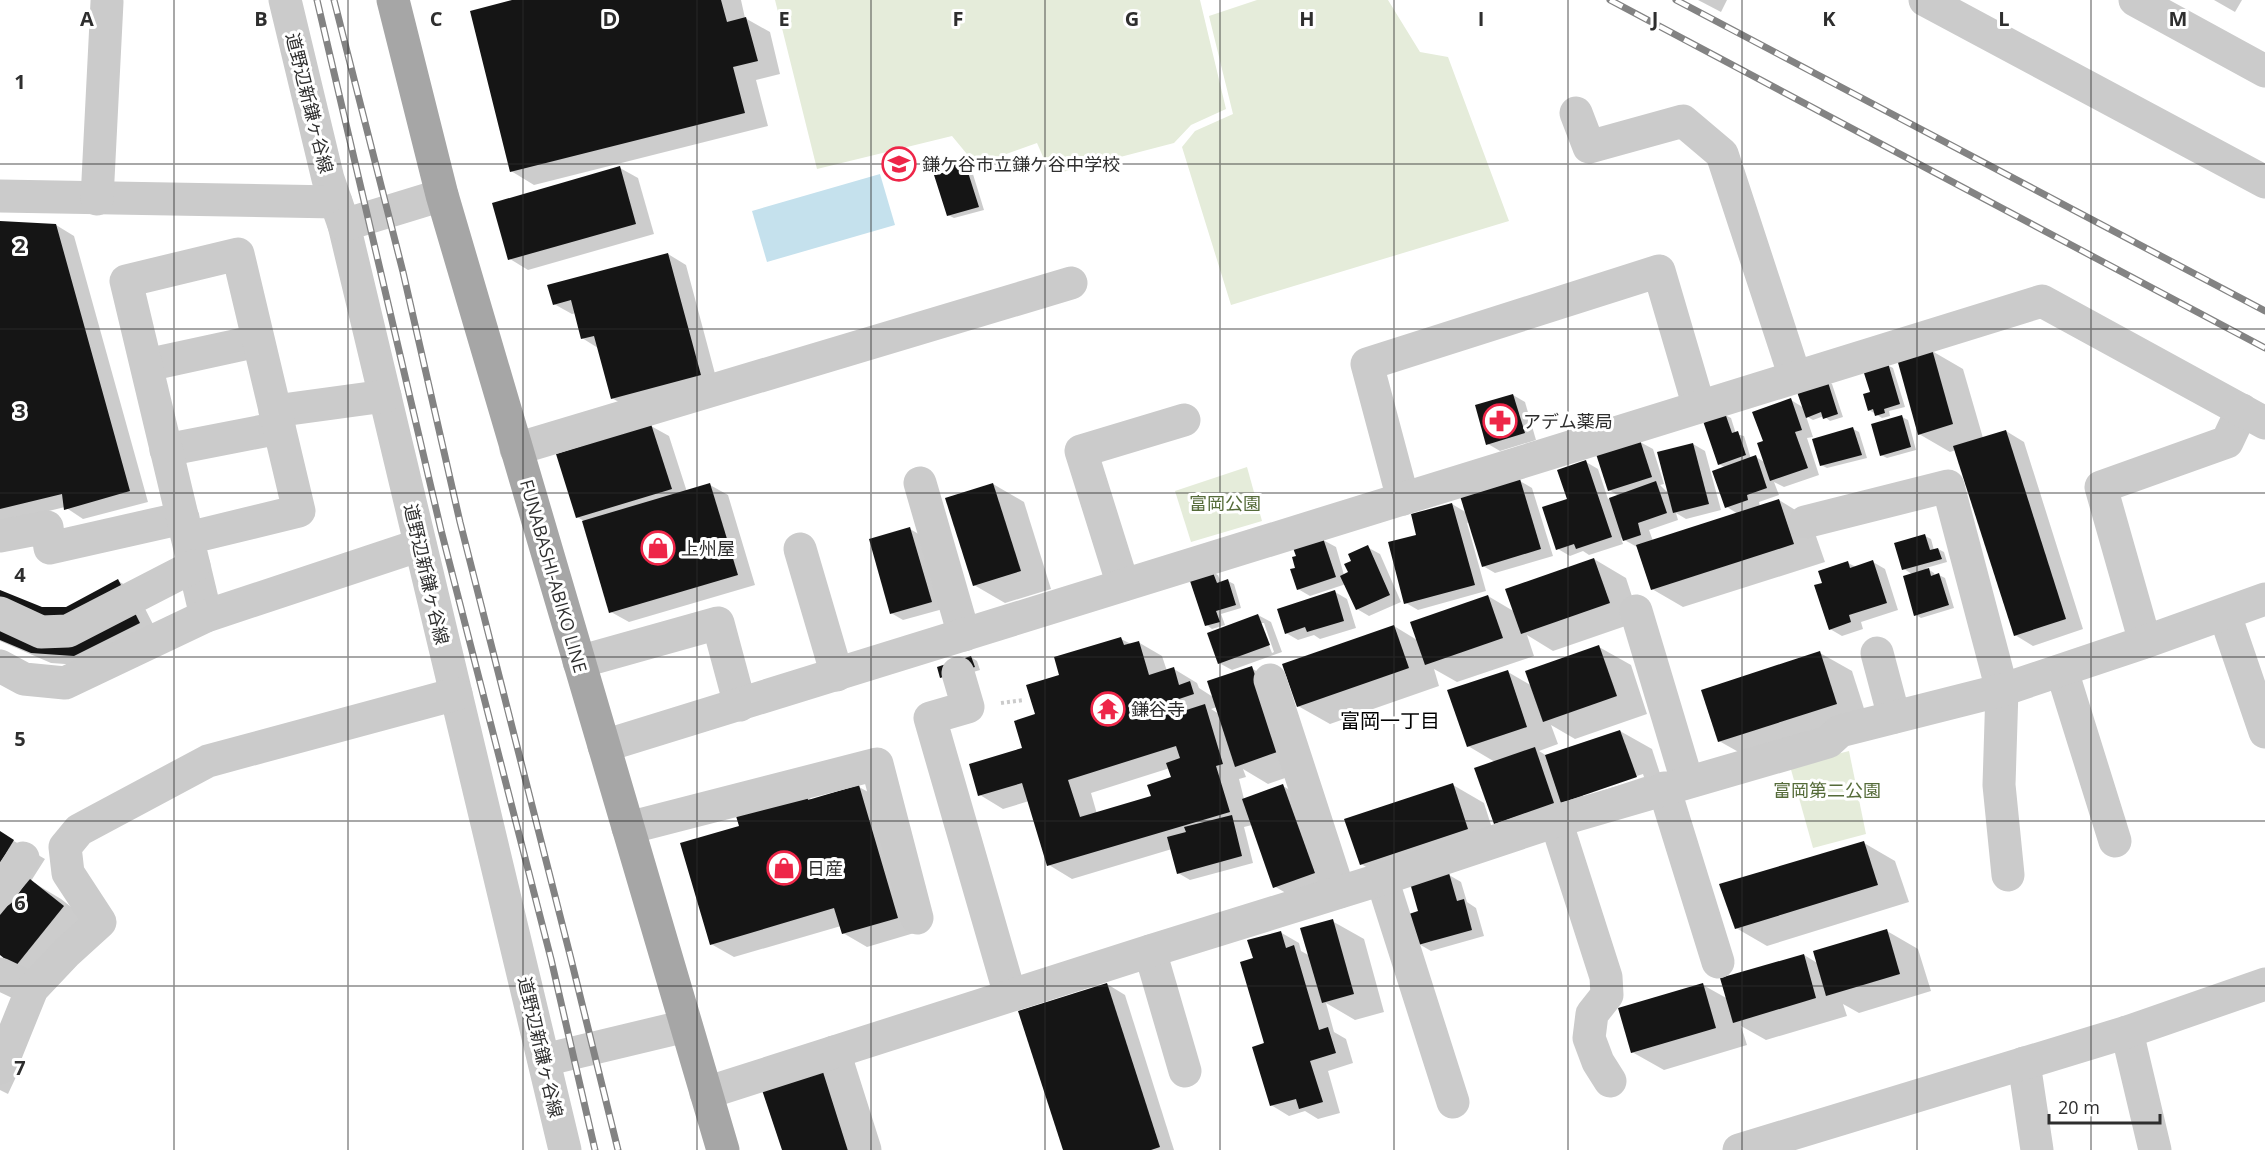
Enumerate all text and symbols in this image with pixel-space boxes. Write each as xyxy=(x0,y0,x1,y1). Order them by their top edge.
text: A xyxy=(80,5,94,32)
text: B xyxy=(254,5,268,32)
text: C xyxy=(430,5,443,32)
text: D xyxy=(603,5,617,32)
text: E xyxy=(778,5,790,32)
text: F xyxy=(953,5,963,32)
text: G xyxy=(1125,5,1139,32)
text: H xyxy=(1299,5,1315,32)
text: I xyxy=(1478,5,1484,32)
text: J xyxy=(1650,5,1658,32)
text: K xyxy=(1822,5,1836,32)
text: L xyxy=(1998,5,2010,32)
text: M xyxy=(2169,5,2187,32)
street label: 道野辺新鎌ヶ谷線 xyxy=(281,30,339,176)
text: 1 xyxy=(14,68,26,95)
school or university icon: 鎌ケ谷市立鎌ケ谷中学校 xyxy=(881,146,917,182)
place label: 鎌ケ谷市立鎌ケ谷中学校 xyxy=(922,152,1120,176)
text: 2 xyxy=(14,232,26,259)
text: 3 xyxy=(14,397,26,424)
pharmacy icon: アデム薬局 xyxy=(1482,403,1518,439)
place label: アデム薬局 xyxy=(1523,409,1613,433)
street label: FUNABASHI-ABIKO LINE xyxy=(515,477,593,675)
park label: 富岡公園 xyxy=(1189,491,1261,515)
street label: 道野辺新鎌ヶ谷線 xyxy=(399,501,455,647)
shop icon: 上州屋 xyxy=(640,530,676,566)
place label: 上州屋 xyxy=(681,536,735,560)
text: 4 xyxy=(14,561,26,588)
temple icon: 鎌谷寺 xyxy=(1090,691,1126,727)
place label: 鎌谷寺 xyxy=(1131,697,1185,721)
district label: 富岡一丁目 xyxy=(1340,707,1440,734)
text: 5 xyxy=(14,725,26,752)
park label: 富岡第二公園 xyxy=(1773,778,1881,802)
shop icon: 日産 xyxy=(766,850,802,886)
place label: 日産 xyxy=(807,856,843,880)
text: 6 xyxy=(14,889,26,916)
street label: 道野辺新鎌ヶ谷線 xyxy=(513,974,569,1120)
text: 7 xyxy=(14,1054,26,1081)
scale bar xyxy=(2049,1087,2160,1125)
text: 20 m xyxy=(2058,1095,2100,1119)

